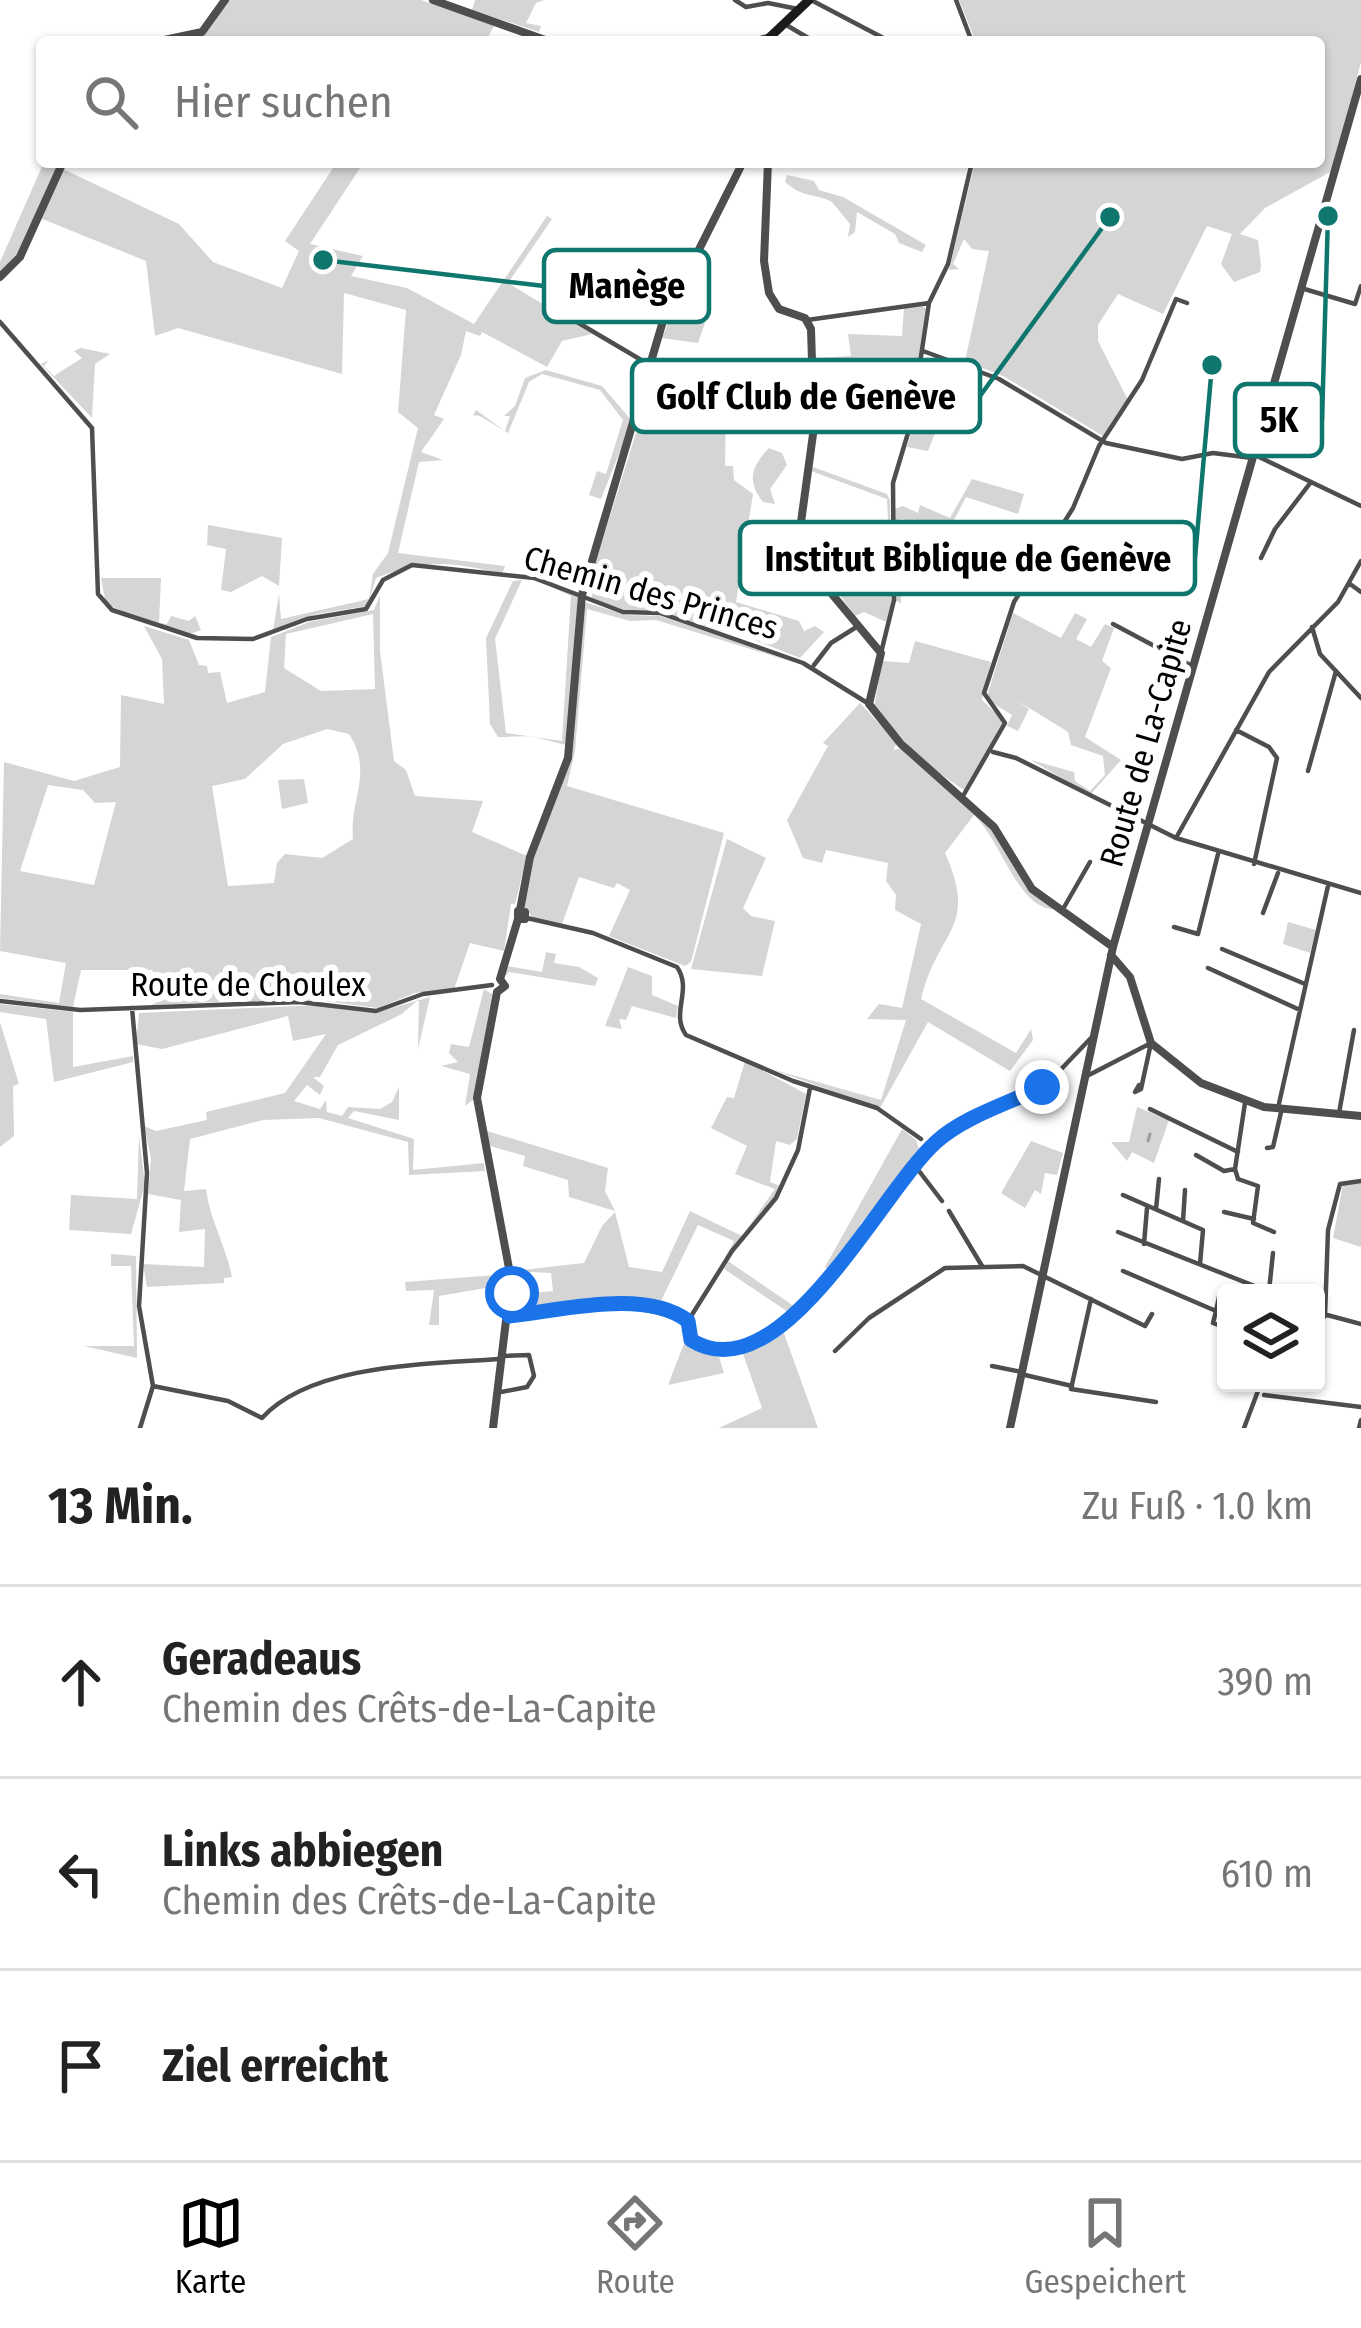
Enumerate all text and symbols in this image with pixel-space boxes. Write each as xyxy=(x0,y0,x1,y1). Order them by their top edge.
search box xyxy=(36,36,1325,168)
icon: search xyxy=(78,69,144,135)
text: Hier suchen xyxy=(174,75,393,129)
callout: Manège xyxy=(544,250,709,322)
text: Manège xyxy=(569,264,685,308)
callout: Golf Club de Genève xyxy=(632,360,980,432)
text: Golf Club de Genève xyxy=(656,375,956,419)
callout: 5K xyxy=(1235,384,1322,456)
text: 5K xyxy=(1260,398,1299,442)
callout: Institut Biblique de Genève xyxy=(740,522,1195,594)
text: Institut Biblique de Genève xyxy=(765,537,1171,581)
street label: Chemin des Princes xyxy=(519,538,783,648)
street label: Route de La-Capite xyxy=(1092,615,1200,871)
street label: Route de Choulex xyxy=(130,965,366,1005)
route end xyxy=(1015,1060,1069,1114)
route start xyxy=(485,1266,539,1320)
map controls xyxy=(1217,1284,1325,1392)
button: layers xyxy=(1217,1284,1325,1392)
text: 13 Min. xyxy=(48,1475,193,1537)
text: Zu Fuß · 1.0 km xyxy=(1082,1483,1313,1529)
text: Geradeaus xyxy=(162,1632,361,1686)
icon: ahead xyxy=(48,1649,114,1715)
text: 390 m xyxy=(1217,1659,1313,1705)
text: Chemin des Crêts-de-La-Capite xyxy=(162,1686,656,1732)
text: Links abbiegen xyxy=(162,1824,443,1878)
icon: left xyxy=(48,1841,114,1907)
text: 610 m xyxy=(1221,1851,1313,1897)
text: Chemin des Crêts-de-La-Capite xyxy=(162,1878,656,1924)
icon: arrive xyxy=(48,2033,114,2099)
text: Ziel erreicht xyxy=(162,2039,388,2093)
tab: Karte xyxy=(175,2190,246,2302)
tab: Route xyxy=(596,2190,675,2302)
tab: Gespeichert xyxy=(1025,2190,1186,2302)

